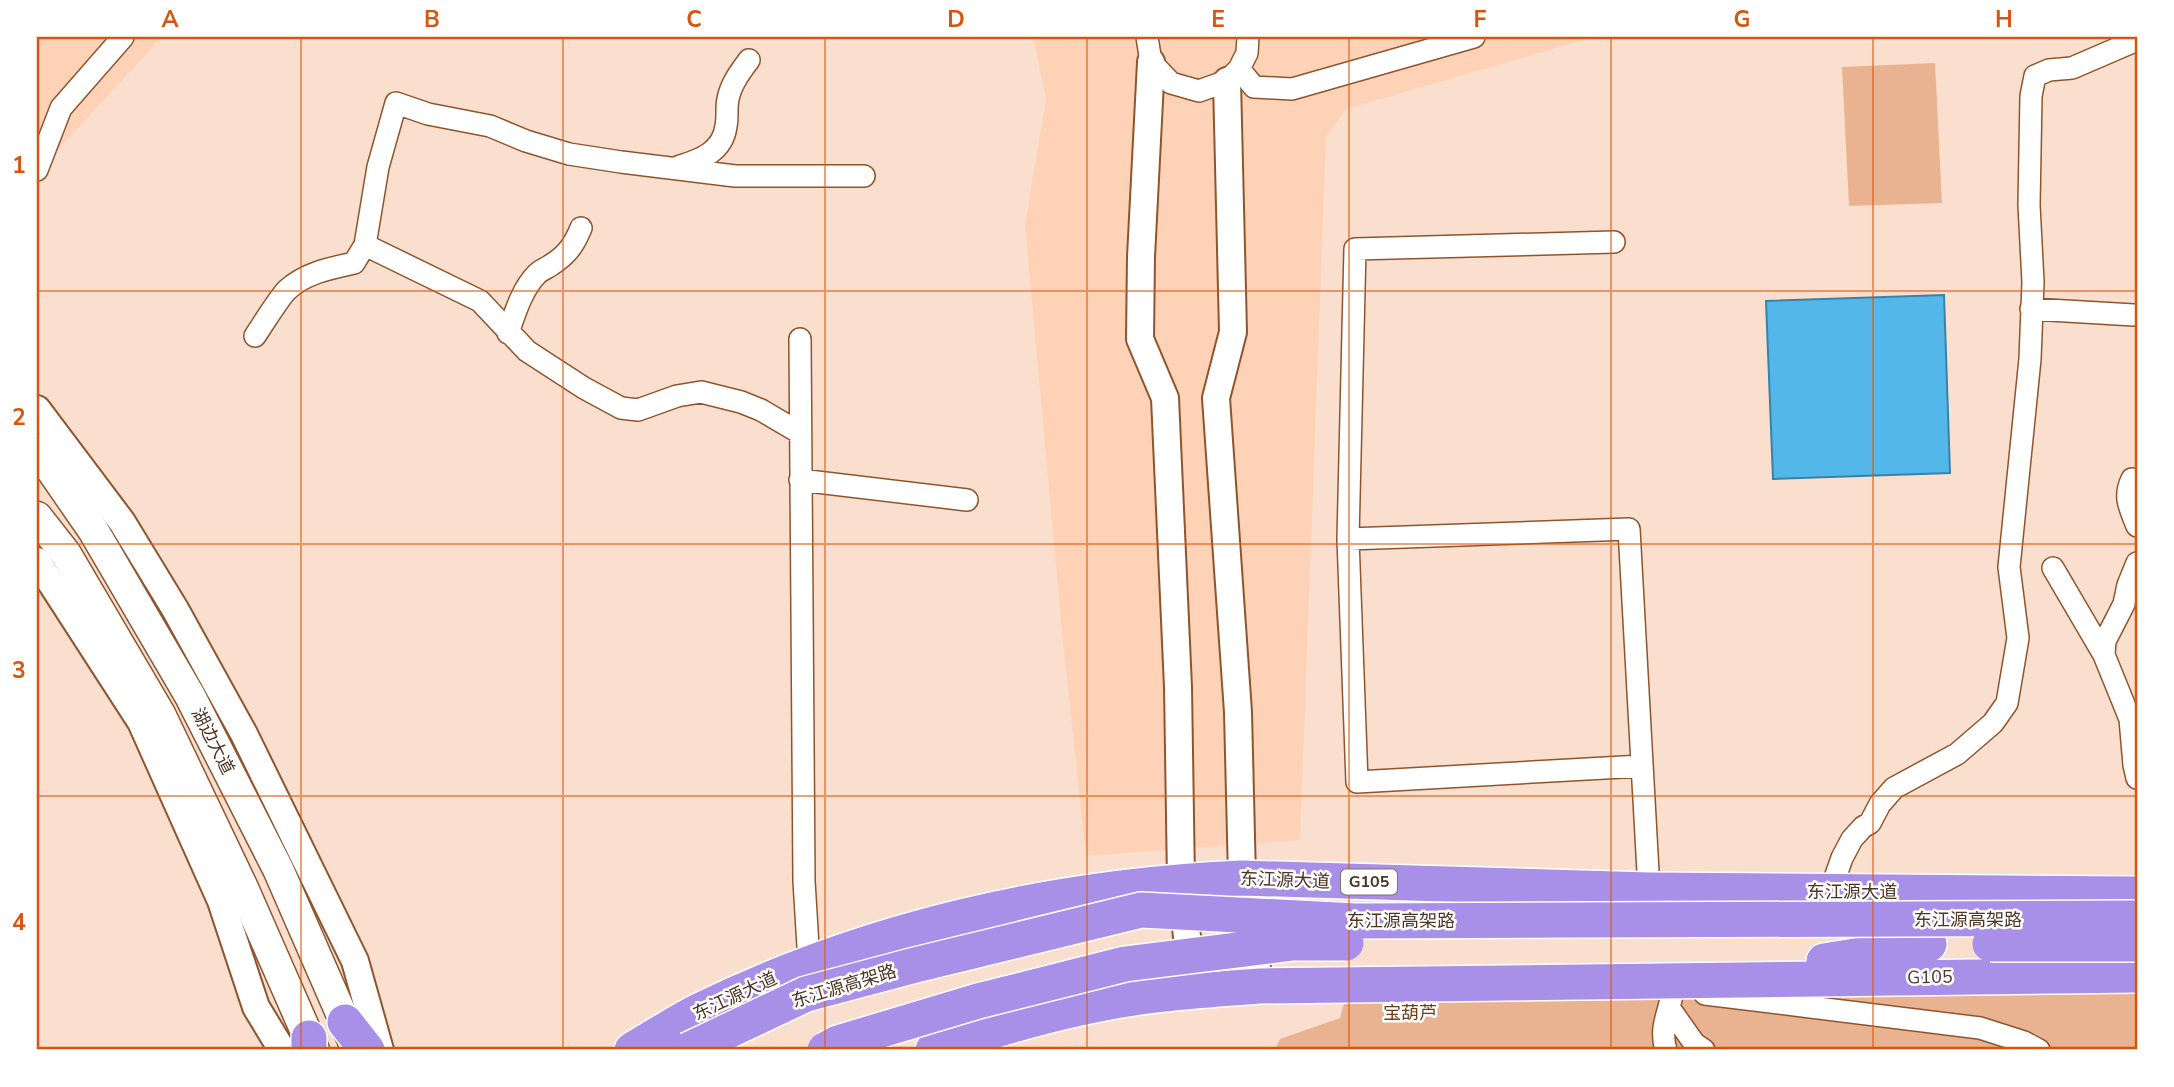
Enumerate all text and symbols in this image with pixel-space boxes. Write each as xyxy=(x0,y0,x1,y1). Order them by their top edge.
text: A xyxy=(161,4,179,35)
text: B xyxy=(424,4,440,35)
text: C xyxy=(686,4,702,35)
text: D xyxy=(947,4,965,35)
text: E xyxy=(1211,4,1225,35)
text: F xyxy=(1474,4,1487,35)
text: G xyxy=(1734,4,1750,35)
text: H xyxy=(1995,4,2013,35)
text: 1 xyxy=(12,150,26,181)
text: 2 xyxy=(12,402,26,433)
text: 3 xyxy=(12,655,26,686)
street label: 湖边大道 xyxy=(186,703,240,779)
street label: 东江源大道 xyxy=(1240,866,1330,894)
road number: G105 xyxy=(1341,870,1397,894)
street label: 东江源大道 xyxy=(1807,880,1897,904)
text: 4 xyxy=(12,907,26,938)
street label: 东江源高架路 xyxy=(1914,908,2022,932)
street label: 东江源高架路 xyxy=(1347,909,1455,933)
street label: 东江源高架路 xyxy=(789,959,899,1013)
street label: G105 xyxy=(1907,965,1953,989)
street label: 东江源大道 xyxy=(689,966,781,1026)
park label: 宝葫芦 xyxy=(1383,1001,1437,1025)

